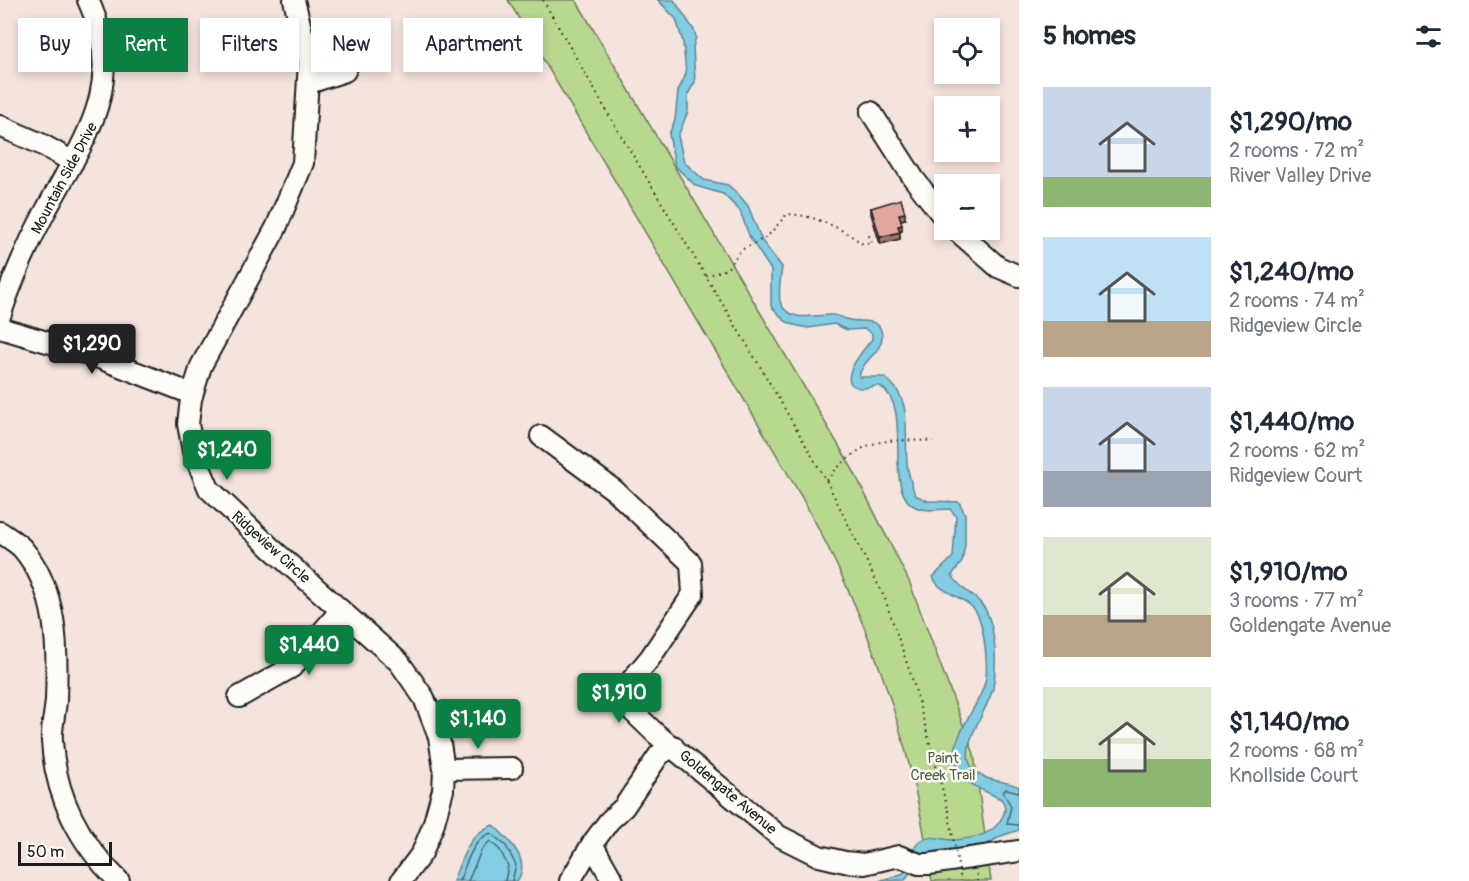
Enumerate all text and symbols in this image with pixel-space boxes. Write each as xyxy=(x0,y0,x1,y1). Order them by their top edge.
chip: Buy xyxy=(18,18,91,72)
chip: Rent xyxy=(103,18,188,72)
chip: Filters xyxy=(200,18,299,72)
chip: New xyxy=(311,18,391,72)
chip: Apartment xyxy=(403,18,543,72)
map controls xyxy=(934,18,1000,240)
button: locate xyxy=(934,18,1000,84)
text: 5 homes xyxy=(1043,20,1136,52)
icon: filters xyxy=(1412,20,1445,53)
button: + xyxy=(934,96,1000,162)
text: $1,290/mo xyxy=(1229,106,1352,138)
icon: home xyxy=(1091,111,1163,183)
street label: Mountain Side Drive xyxy=(27,119,102,237)
text: 2 rooms · 72 m² xyxy=(1229,138,1364,163)
text: River Valley Drive xyxy=(1229,163,1371,188)
button: − xyxy=(934,174,1000,240)
text: $1,240/mo xyxy=(1229,256,1354,288)
icon: home xyxy=(1091,261,1163,333)
text: 2 rooms · 74 m² xyxy=(1229,288,1365,313)
text: Ridgeview Circle xyxy=(1229,313,1362,338)
pin: $1,290 xyxy=(43,324,141,375)
text: $1,290 xyxy=(63,331,121,356)
text: $1,440/mo xyxy=(1229,406,1354,438)
icon: home xyxy=(1091,411,1163,483)
pin: $1,240 xyxy=(178,430,276,481)
text: $1,240 xyxy=(197,437,257,462)
text: 2 rooms · 62 m² xyxy=(1229,438,1365,463)
text: Ridgeview Court xyxy=(1229,463,1362,488)
street label: Ridgeview Circle xyxy=(227,507,314,588)
text: $1,910/mo xyxy=(1229,556,1348,588)
icon: home xyxy=(1091,561,1163,633)
text: 3 rooms · 77 m² xyxy=(1229,588,1364,613)
text: Goldengate Avenue xyxy=(1229,613,1391,638)
pin: $1,440 xyxy=(260,625,358,676)
text: $1,440 xyxy=(279,632,339,657)
pin: $1,910 xyxy=(570,673,668,724)
text: $1,910 xyxy=(591,680,647,705)
pin: $1,140 xyxy=(429,699,527,750)
text: $1,140 xyxy=(450,706,506,731)
text: $1,140/mo xyxy=(1229,706,1349,738)
icon: home xyxy=(1091,711,1163,783)
text: 2 rooms · 68 m² xyxy=(1229,738,1364,763)
street label: Goldengate Avenue xyxy=(675,746,781,839)
park label: Paint Creek Trail xyxy=(910,749,976,785)
text: Knollside Court xyxy=(1229,763,1358,788)
scale bar xyxy=(18,839,112,866)
text: 50 m xyxy=(27,842,64,862)

